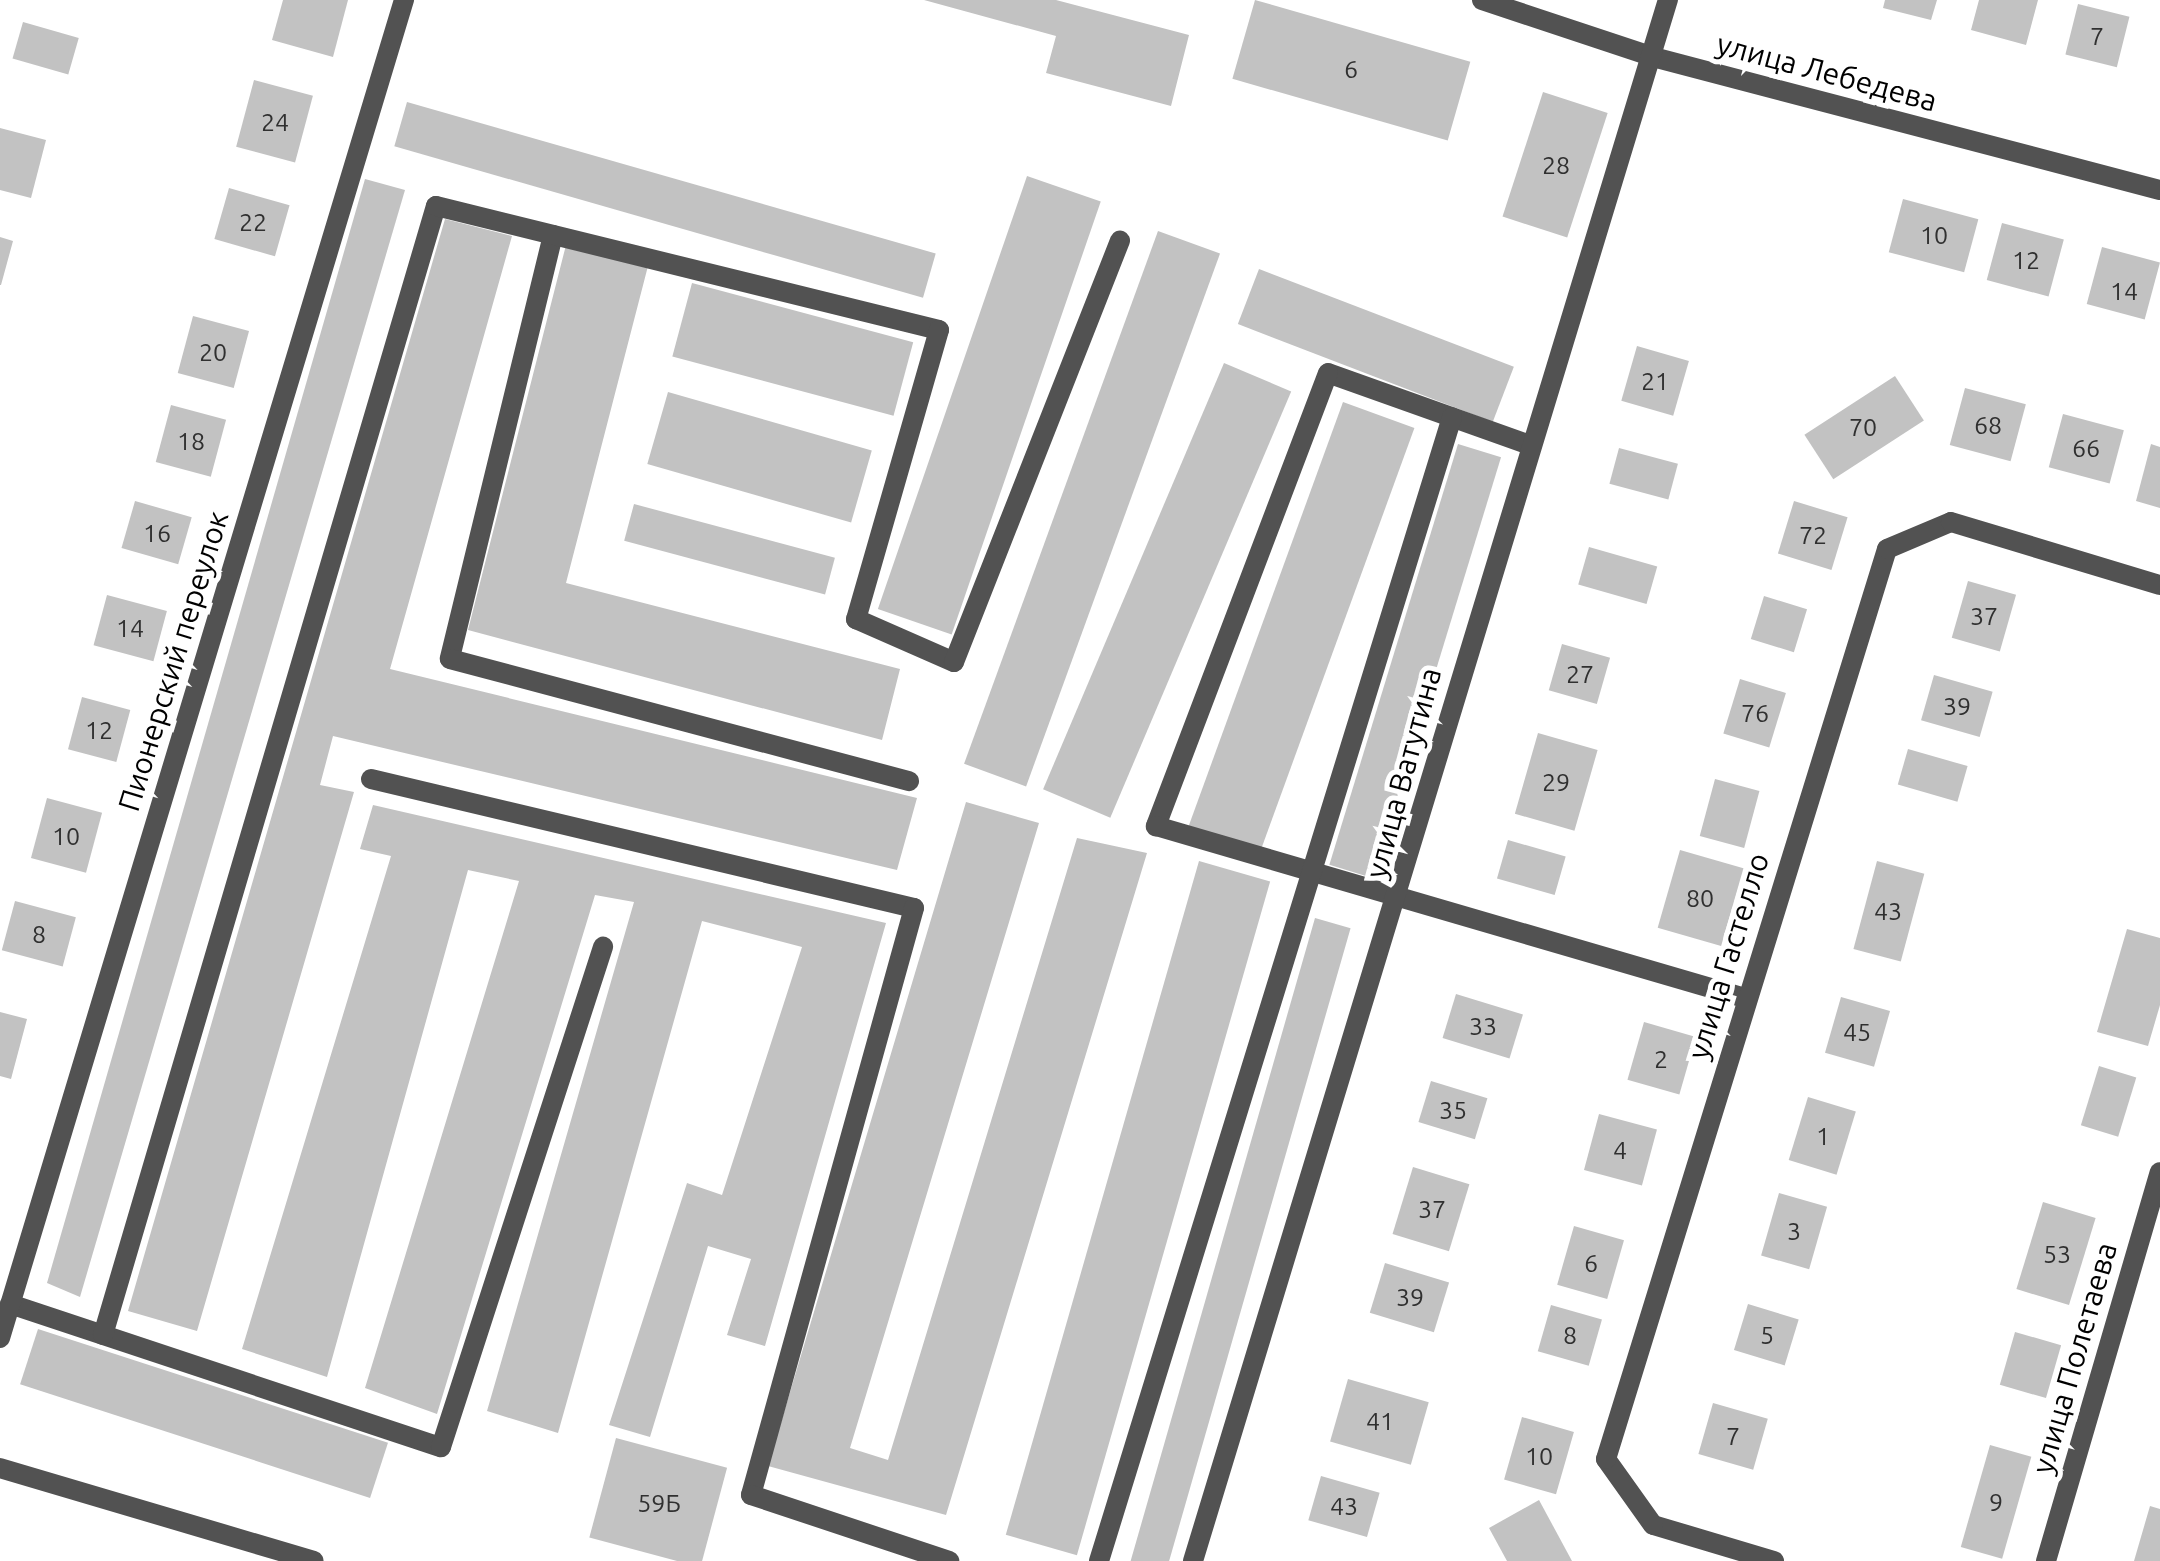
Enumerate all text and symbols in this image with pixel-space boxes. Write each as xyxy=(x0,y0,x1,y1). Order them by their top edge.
house number: 7 xyxy=(2090,21,2104,51)
street label: улица Лебедева xyxy=(1713,25,1941,119)
house number: 6 xyxy=(1344,54,1358,84)
house number: 24 xyxy=(261,107,289,137)
house number: 28 xyxy=(1542,150,1570,180)
house number: 22 xyxy=(239,207,267,237)
house number: 10 xyxy=(1920,220,1948,250)
house number: 12 xyxy=(2012,245,2040,275)
house number: 14 xyxy=(2110,276,2138,306)
house number: 20 xyxy=(199,337,227,367)
house number: 21 xyxy=(1641,366,1669,396)
house number: 68 xyxy=(1974,410,2002,440)
house number: 70 xyxy=(1849,412,1877,442)
house number: 18 xyxy=(177,426,205,456)
house number: 66 xyxy=(2072,433,2100,463)
street label: Пионерский переулок xyxy=(110,507,236,815)
house number: 16 xyxy=(143,518,171,548)
house number: 72 xyxy=(1799,520,1827,550)
house number: 37 xyxy=(1970,601,1998,631)
house number: 14 xyxy=(116,613,144,643)
house number: 27 xyxy=(1566,659,1594,689)
street label: улица Ватутина xyxy=(1358,664,1448,882)
house number: 39 xyxy=(1943,691,1971,721)
house number: 76 xyxy=(1741,698,1769,728)
house number: 12 xyxy=(85,715,113,745)
house number: 29 xyxy=(1542,767,1570,797)
house number: 10 xyxy=(52,821,80,851)
street label: улица Гастелло xyxy=(1680,849,1776,1063)
house number: 80 xyxy=(1686,883,1714,913)
house number: 43 xyxy=(1874,896,1902,926)
house number: 8 xyxy=(32,919,46,949)
house number: 33 xyxy=(1469,1011,1497,1041)
house number: 45 xyxy=(1843,1017,1871,1047)
house number: 2 xyxy=(1654,1044,1668,1074)
house number: 35 xyxy=(1439,1095,1467,1125)
house number: 1 xyxy=(1816,1121,1830,1151)
house number: 4 xyxy=(1613,1135,1627,1165)
house number: 37 xyxy=(1418,1194,1446,1224)
house number: 3 xyxy=(1787,1216,1801,1246)
street label: улица Полетаева xyxy=(2024,1238,2124,1478)
house number: 53 xyxy=(2043,1239,2071,1269)
house number: 6 xyxy=(1584,1248,1598,1278)
house number: 39 xyxy=(1396,1282,1424,1312)
house number: 8 xyxy=(1563,1320,1577,1350)
house number: 5 xyxy=(1760,1320,1774,1350)
house number: 41 xyxy=(1366,1406,1394,1436)
house number: 7 xyxy=(1726,1421,1740,1451)
house number: 10 xyxy=(1525,1441,1553,1471)
house number: 9 xyxy=(1989,1487,2003,1517)
house number: 59Б xyxy=(637,1488,681,1518)
house number: 43 xyxy=(1330,1491,1358,1521)

